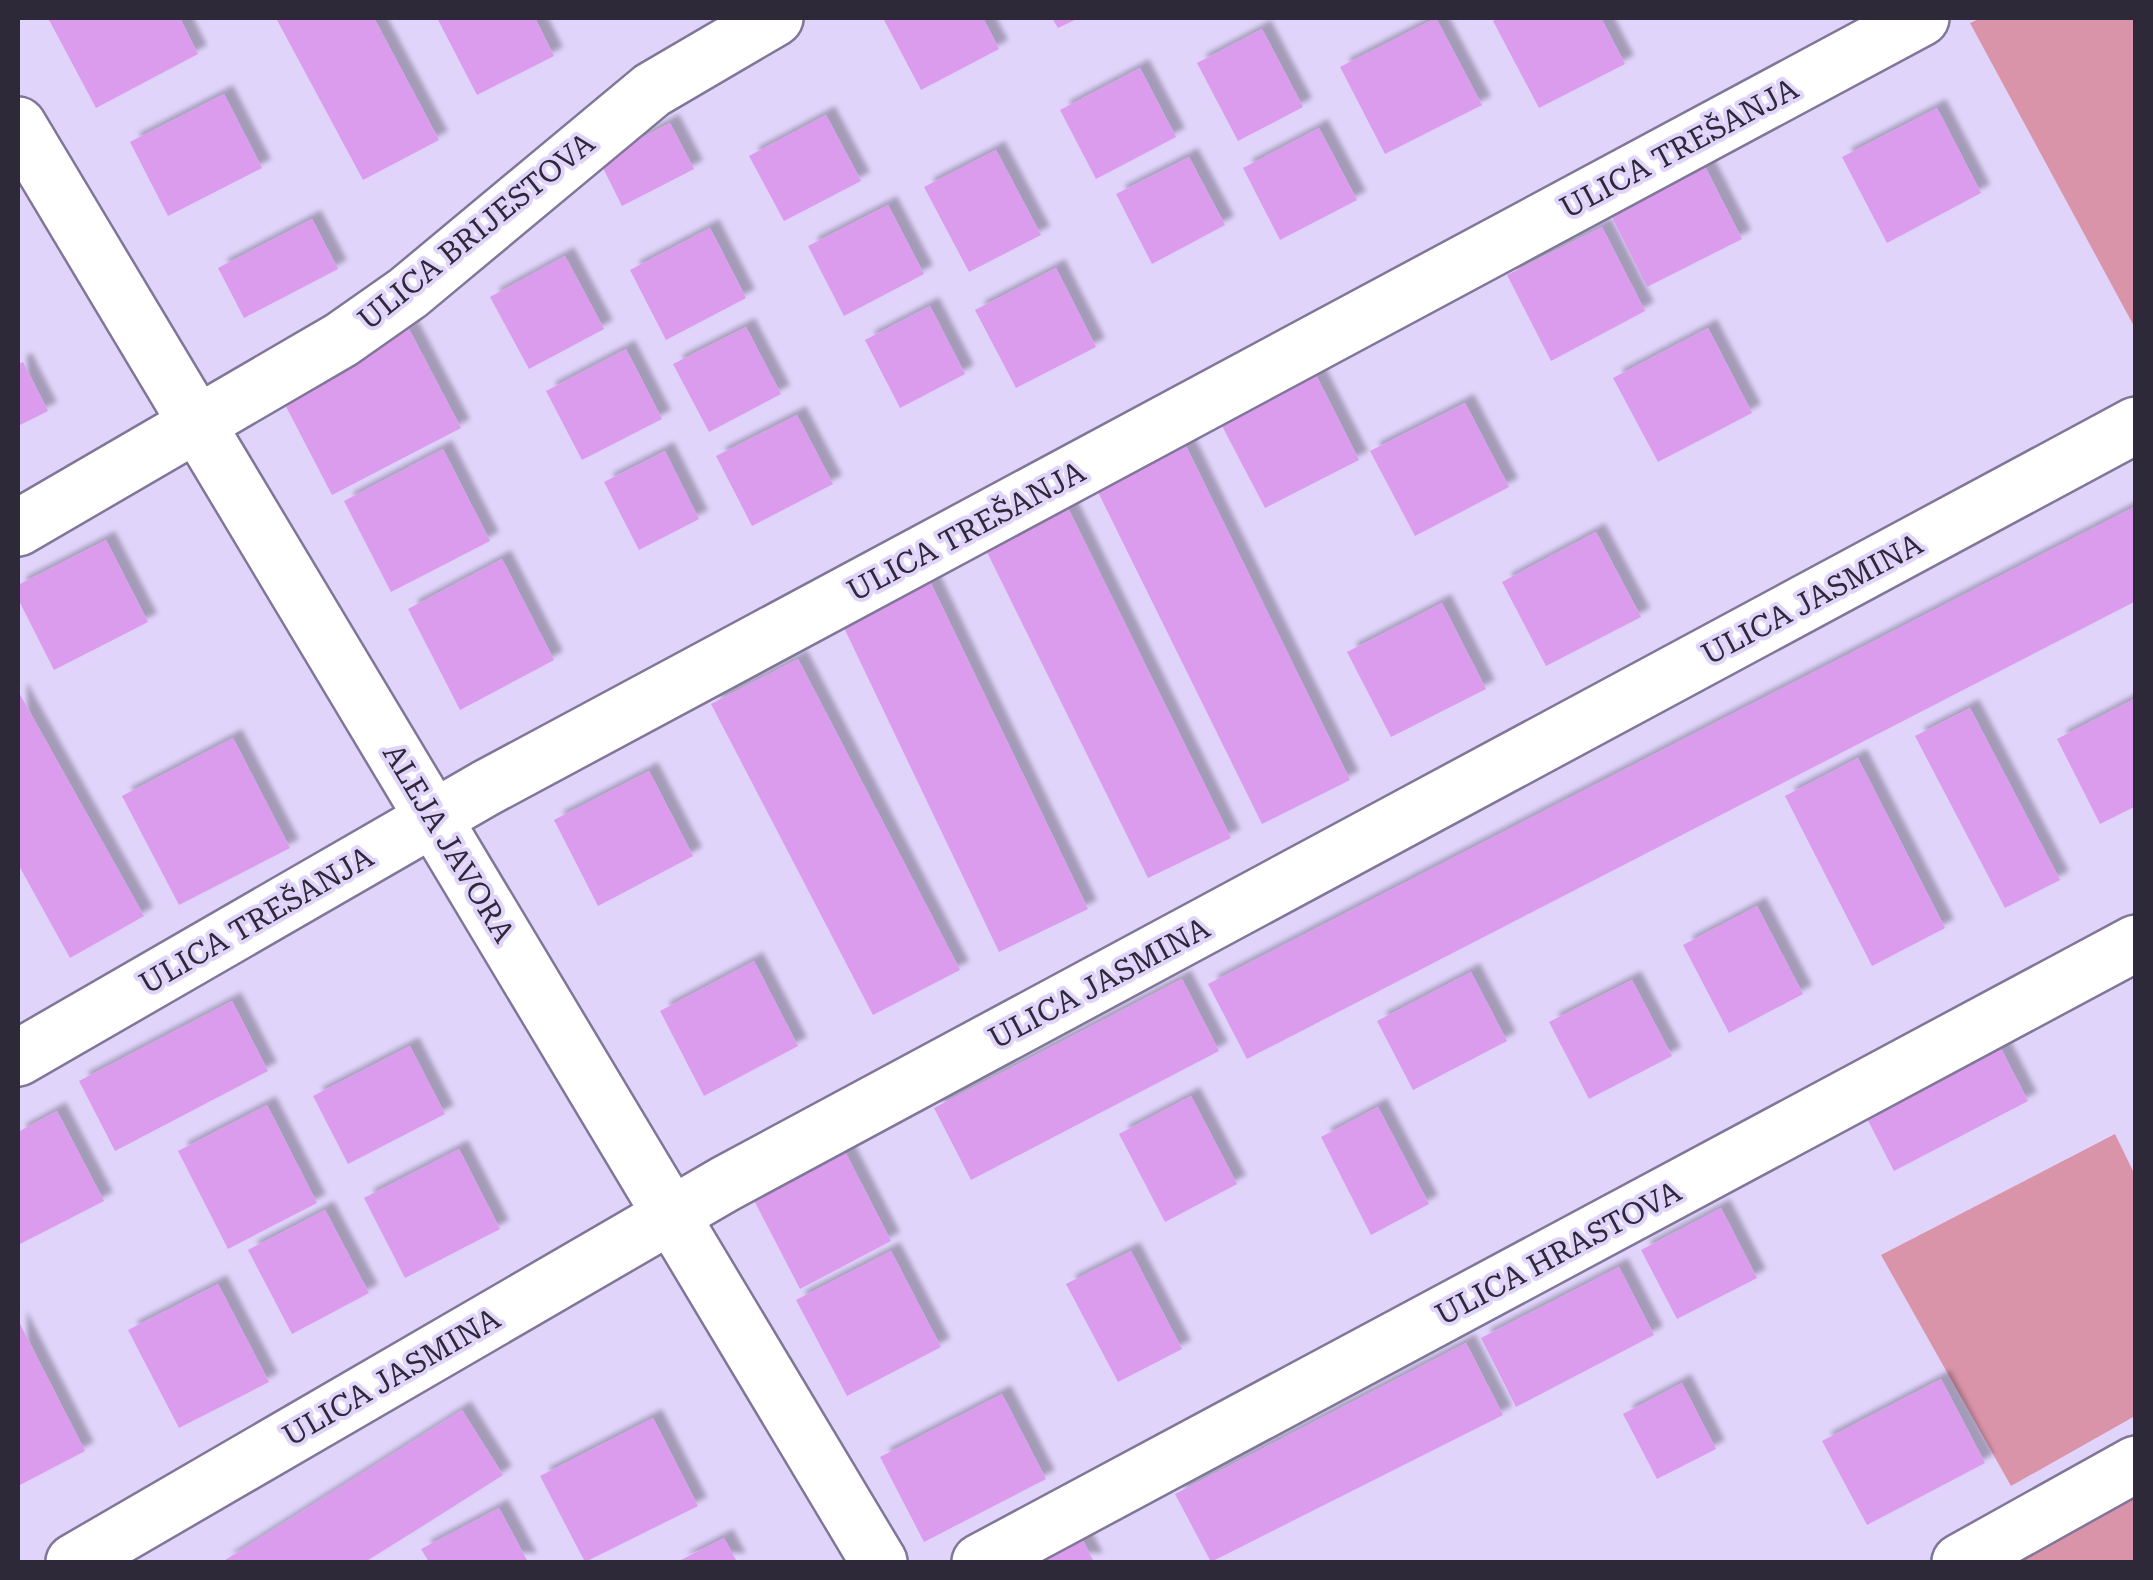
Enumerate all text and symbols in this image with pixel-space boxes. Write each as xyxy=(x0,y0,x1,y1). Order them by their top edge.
street label: ULICA TREŠANJA xyxy=(1554,70,1804,225)
street label: ULICA BRIJESTOVA xyxy=(351,125,601,337)
street label: ULICA TREŠANJA xyxy=(841,453,1091,608)
street label: ULICA JASMINA xyxy=(1696,526,1928,672)
street label: ALEJA JAVORA xyxy=(376,737,522,949)
street label: ULICA TREŠANJA xyxy=(132,838,379,1001)
street label: ULICA JASMINA xyxy=(983,910,1215,1056)
street label: ULICA HRASTOVA xyxy=(1429,1173,1687,1333)
street label: ULICA JASMINA xyxy=(276,1301,506,1453)

